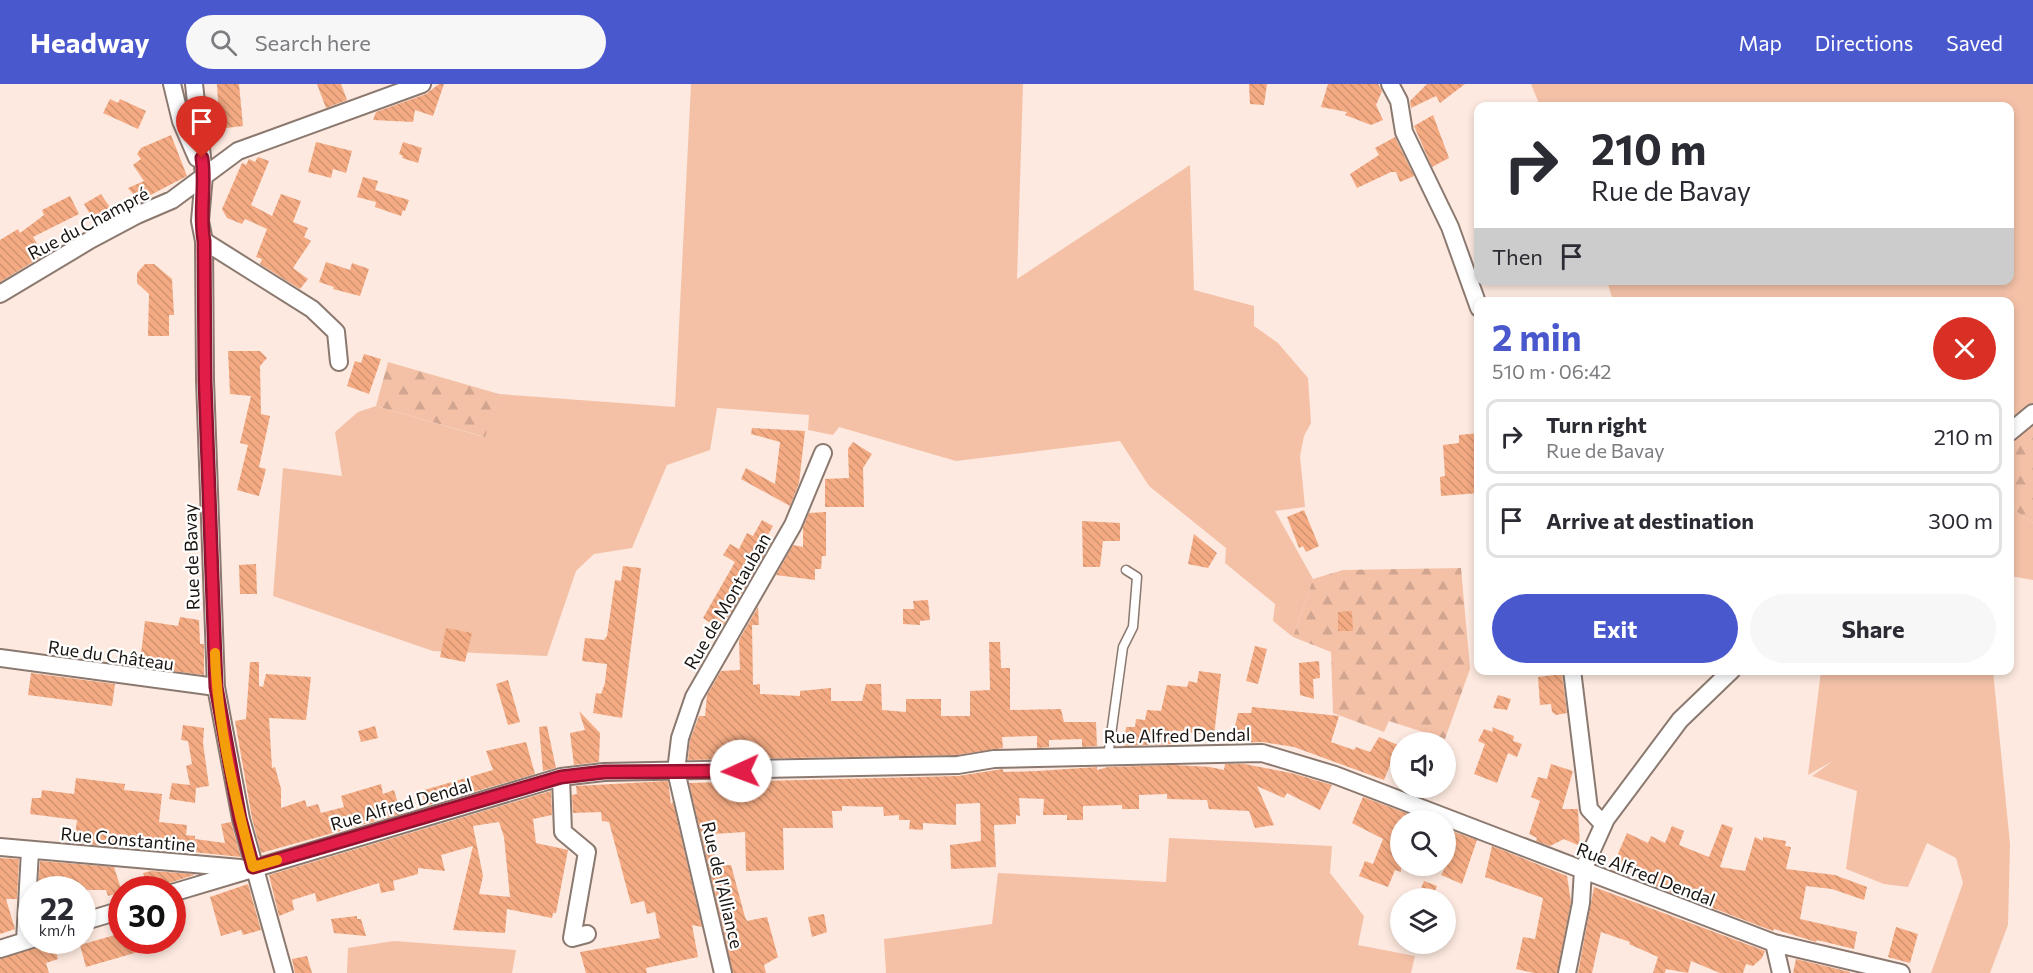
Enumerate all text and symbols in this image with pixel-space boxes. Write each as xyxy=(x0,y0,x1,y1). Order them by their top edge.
search box xyxy=(186,15,606,69)
text: Headway xyxy=(30,25,150,59)
icon: search xyxy=(207,26,240,59)
text: Search here xyxy=(255,29,371,56)
text: Map xyxy=(1739,30,1782,55)
text: Directions xyxy=(1815,30,1913,55)
text: Saved xyxy=(1946,30,2003,55)
pin xyxy=(176,96,227,158)
icon: arrive xyxy=(185,105,218,138)
text: 210 m xyxy=(1591,122,1706,174)
icon: right xyxy=(1492,126,1570,204)
text: Rue de Bavay xyxy=(1591,174,1751,207)
street label: Rue du Champré xyxy=(24,182,152,264)
icon: arrive xyxy=(1555,240,1588,273)
text: Then xyxy=(1492,243,1543,270)
text: 2 min xyxy=(1492,314,1582,358)
button: close xyxy=(1933,317,1996,380)
text: 510 m · 06:42 xyxy=(1492,359,1611,383)
text: Turn right xyxy=(1546,411,1647,438)
icon: right xyxy=(1495,420,1528,453)
text: 210 m xyxy=(1934,423,1993,450)
text: Rue de Bavay xyxy=(1546,438,1665,462)
street label: Rue de Bavay xyxy=(178,503,204,611)
icon: arrive xyxy=(1495,504,1528,537)
text: Arrive at destination xyxy=(1546,507,1754,534)
text: 300 m xyxy=(1928,507,1993,534)
street label: Rue de Montauban xyxy=(679,529,775,673)
button: Exit xyxy=(1492,594,1738,663)
button: Share xyxy=(1750,594,1996,663)
street label: Rue du Château xyxy=(47,635,175,675)
street label: Rue Alfred Dendal xyxy=(1103,723,1251,747)
map controls xyxy=(1390,732,1456,954)
button: sound xyxy=(1390,732,1456,798)
position arrow xyxy=(709,739,773,803)
street label: Rue Alfred Dendal xyxy=(327,773,475,835)
button: search xyxy=(1390,810,1456,876)
street label: Rue de l'Alliance xyxy=(698,819,748,951)
street label: Rue Constantine xyxy=(60,822,196,856)
street label: Rue Alfred Dendal xyxy=(1574,837,1718,911)
speed limit sign: 30 xyxy=(108,876,186,954)
button: layers xyxy=(1390,888,1456,954)
text: 22 xyxy=(40,889,74,926)
text: km/h xyxy=(39,921,75,939)

